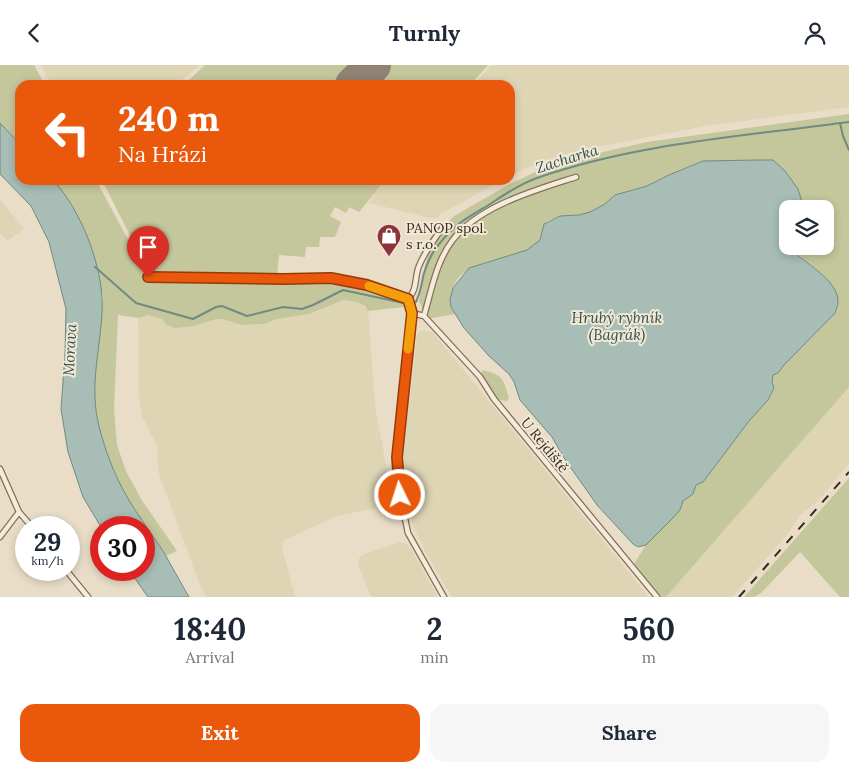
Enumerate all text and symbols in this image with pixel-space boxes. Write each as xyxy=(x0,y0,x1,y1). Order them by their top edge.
icon: back xyxy=(20,19,48,47)
text: Turnly xyxy=(389,19,460,47)
icon: person xyxy=(801,19,829,47)
text: 240 m xyxy=(118,96,219,141)
icon: left xyxy=(35,100,100,165)
text: Na Hrázi xyxy=(118,140,207,168)
water label: Zacharka xyxy=(533,140,601,177)
map controls xyxy=(779,200,834,255)
button: layers xyxy=(779,200,834,255)
place label: PANOP spol. s r.o. xyxy=(406,219,487,253)
shop icon: PANOP spol. s r.o. xyxy=(376,223,402,257)
pin xyxy=(127,226,169,277)
icon: arrive xyxy=(134,233,162,261)
water label: Hrubý rybník (Bagrák) xyxy=(572,308,663,345)
water label: Morava xyxy=(59,323,80,377)
street label: U Rejdiště xyxy=(517,414,573,477)
position arrow xyxy=(373,468,425,520)
speed limit sign: 30 xyxy=(90,516,155,581)
text: 29 xyxy=(34,526,61,558)
text: km/h xyxy=(31,553,64,568)
text: 18:40 xyxy=(174,610,246,648)
text: 2 xyxy=(426,610,442,648)
text: 560 xyxy=(623,610,675,648)
text: Arrival xyxy=(186,647,235,667)
text: min xyxy=(420,647,449,667)
text: m xyxy=(642,647,656,667)
button: Exit xyxy=(20,704,420,762)
button: Share xyxy=(430,704,829,762)

